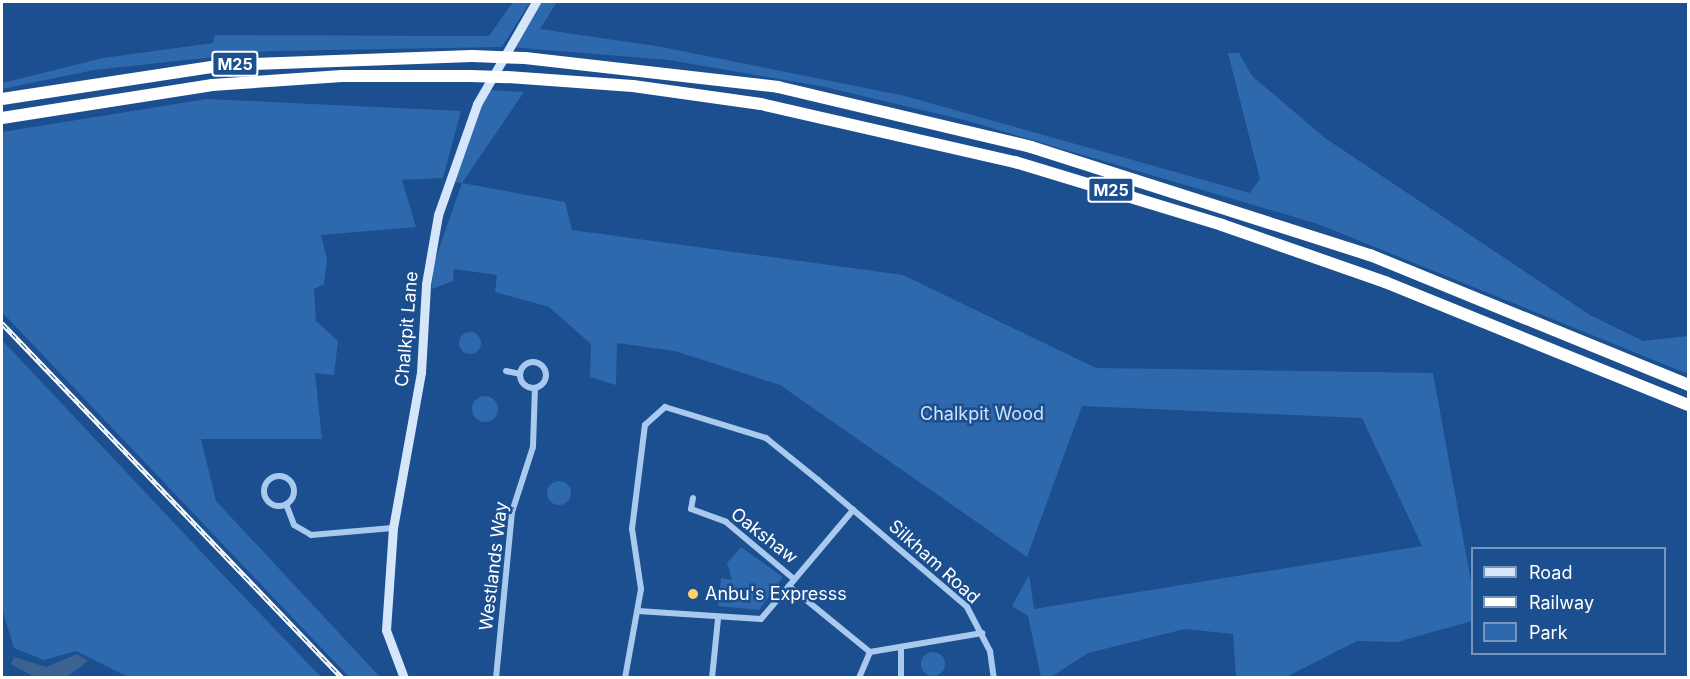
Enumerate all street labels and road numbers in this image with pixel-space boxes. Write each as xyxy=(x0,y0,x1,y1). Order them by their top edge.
road number: M25 xyxy=(211,51,259,77)
road number: M25 xyxy=(1087,177,1135,203)
street label: Chalkpit Lane xyxy=(391,270,423,388)
street label: Westlands Way xyxy=(475,500,513,632)
street label: Oakshaw xyxy=(726,503,802,569)
street label: Silkham Road xyxy=(884,515,984,609)

